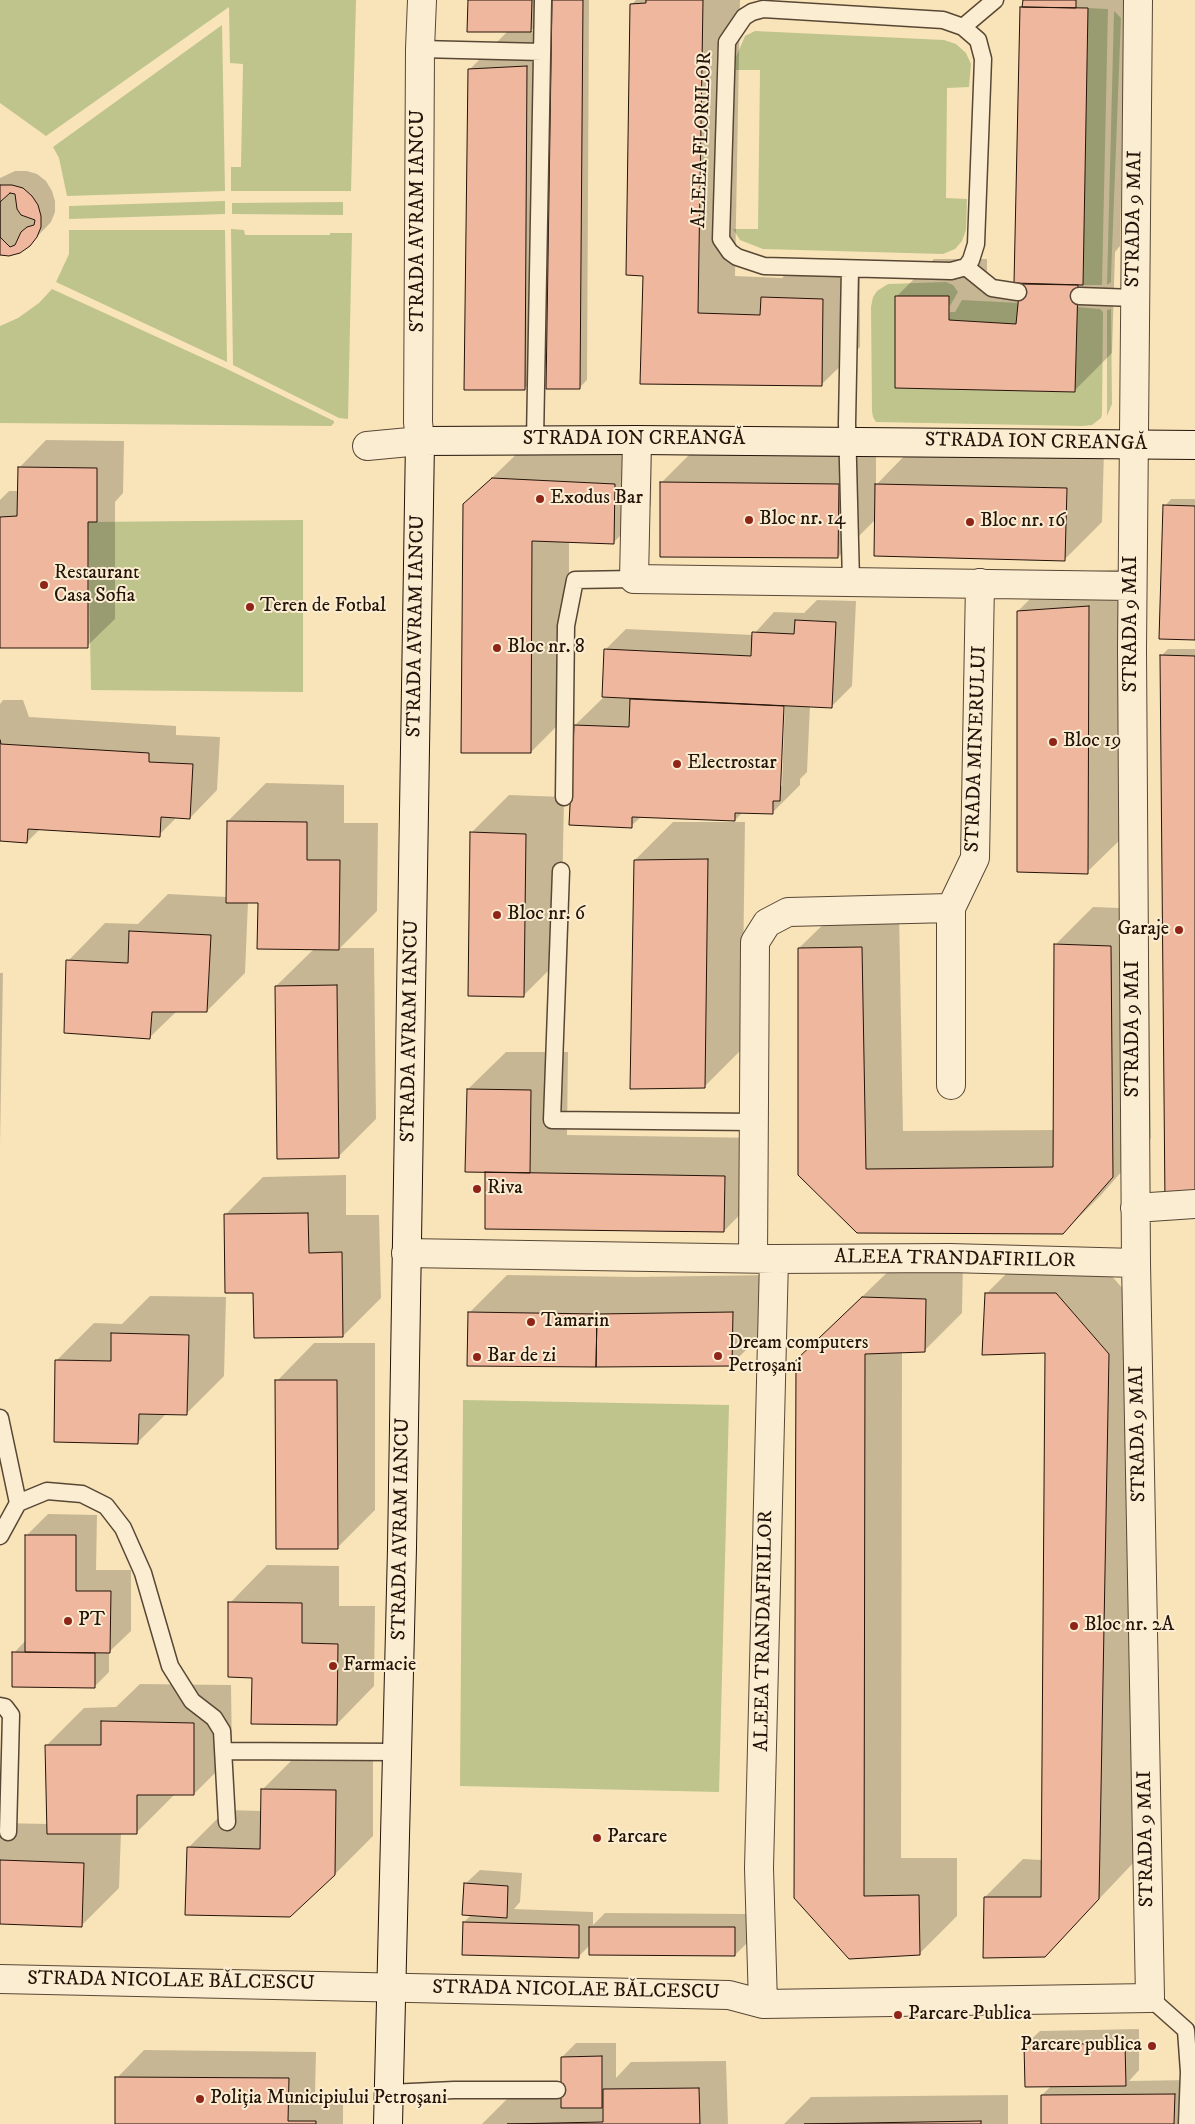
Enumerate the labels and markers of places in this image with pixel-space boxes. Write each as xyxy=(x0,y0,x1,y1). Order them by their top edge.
place label: Exodus Bar xyxy=(550,487,643,511)
marker: Exodus Bar xyxy=(534,493,546,505)
place label: Bloc nr. 14 xyxy=(759,508,846,532)
place label: Bloc nr. 16 xyxy=(980,510,1065,534)
marker: Bloc nr. 14 xyxy=(743,514,755,526)
marker: Bloc nr. 16 xyxy=(964,516,976,528)
place label: Restaurant Casa Sofia xyxy=(54,562,139,609)
marker: Restaurant Casa Sofia xyxy=(38,579,50,591)
place label: Teren de Fotbal xyxy=(260,595,386,619)
marker: Teren de Fotbal xyxy=(244,601,256,613)
place label: Bloc nr. 8 xyxy=(507,636,585,660)
marker: Bloc nr. 8 xyxy=(491,642,503,654)
place label: Bloc 19 xyxy=(1063,730,1121,754)
marker: Bloc 19 xyxy=(1047,736,1059,748)
place label: Electrostar xyxy=(687,752,777,776)
marker: Electrostar xyxy=(671,758,683,770)
place label: Bloc nr. 6 xyxy=(507,903,585,927)
marker: Bloc nr. 6 xyxy=(491,909,503,921)
place label: Garaje xyxy=(1117,918,1169,942)
marker: Garaje xyxy=(1173,924,1185,936)
place label: Riva xyxy=(487,1177,523,1201)
marker: Riva xyxy=(471,1183,483,1195)
place label: Tamarin xyxy=(541,1310,609,1334)
marker: Tamarin xyxy=(525,1316,537,1328)
place label: Dream computers Petroșani xyxy=(728,1332,868,1379)
place label: Bar de zi xyxy=(487,1345,556,1369)
marker: Dream computers Petroșani xyxy=(712,1350,724,1362)
marker: Bar de zi xyxy=(471,1351,483,1363)
place label: PT xyxy=(78,1609,105,1633)
place label: Bloc nr. 2A xyxy=(1084,1614,1174,1638)
marker: PT xyxy=(62,1615,74,1627)
marker: Bloc nr. 2A xyxy=(1068,1620,1080,1632)
place label: Farmacie xyxy=(343,1654,416,1678)
marker: Farmacie xyxy=(327,1660,339,1672)
place label: Parcare xyxy=(607,1826,667,1850)
marker: Parcare xyxy=(591,1832,603,1844)
place label: Parcare Publica xyxy=(908,2003,1031,2027)
marker: Parcare Publica xyxy=(892,2009,904,2021)
place label: Parcare publica xyxy=(1020,2034,1142,2058)
marker: Parcare publica xyxy=(1146,2040,1158,2052)
place label: Poliția Municipiului Petroșani xyxy=(210,2087,447,2111)
marker: Poliția Municipiului Petroșani xyxy=(194,2093,206,2105)

